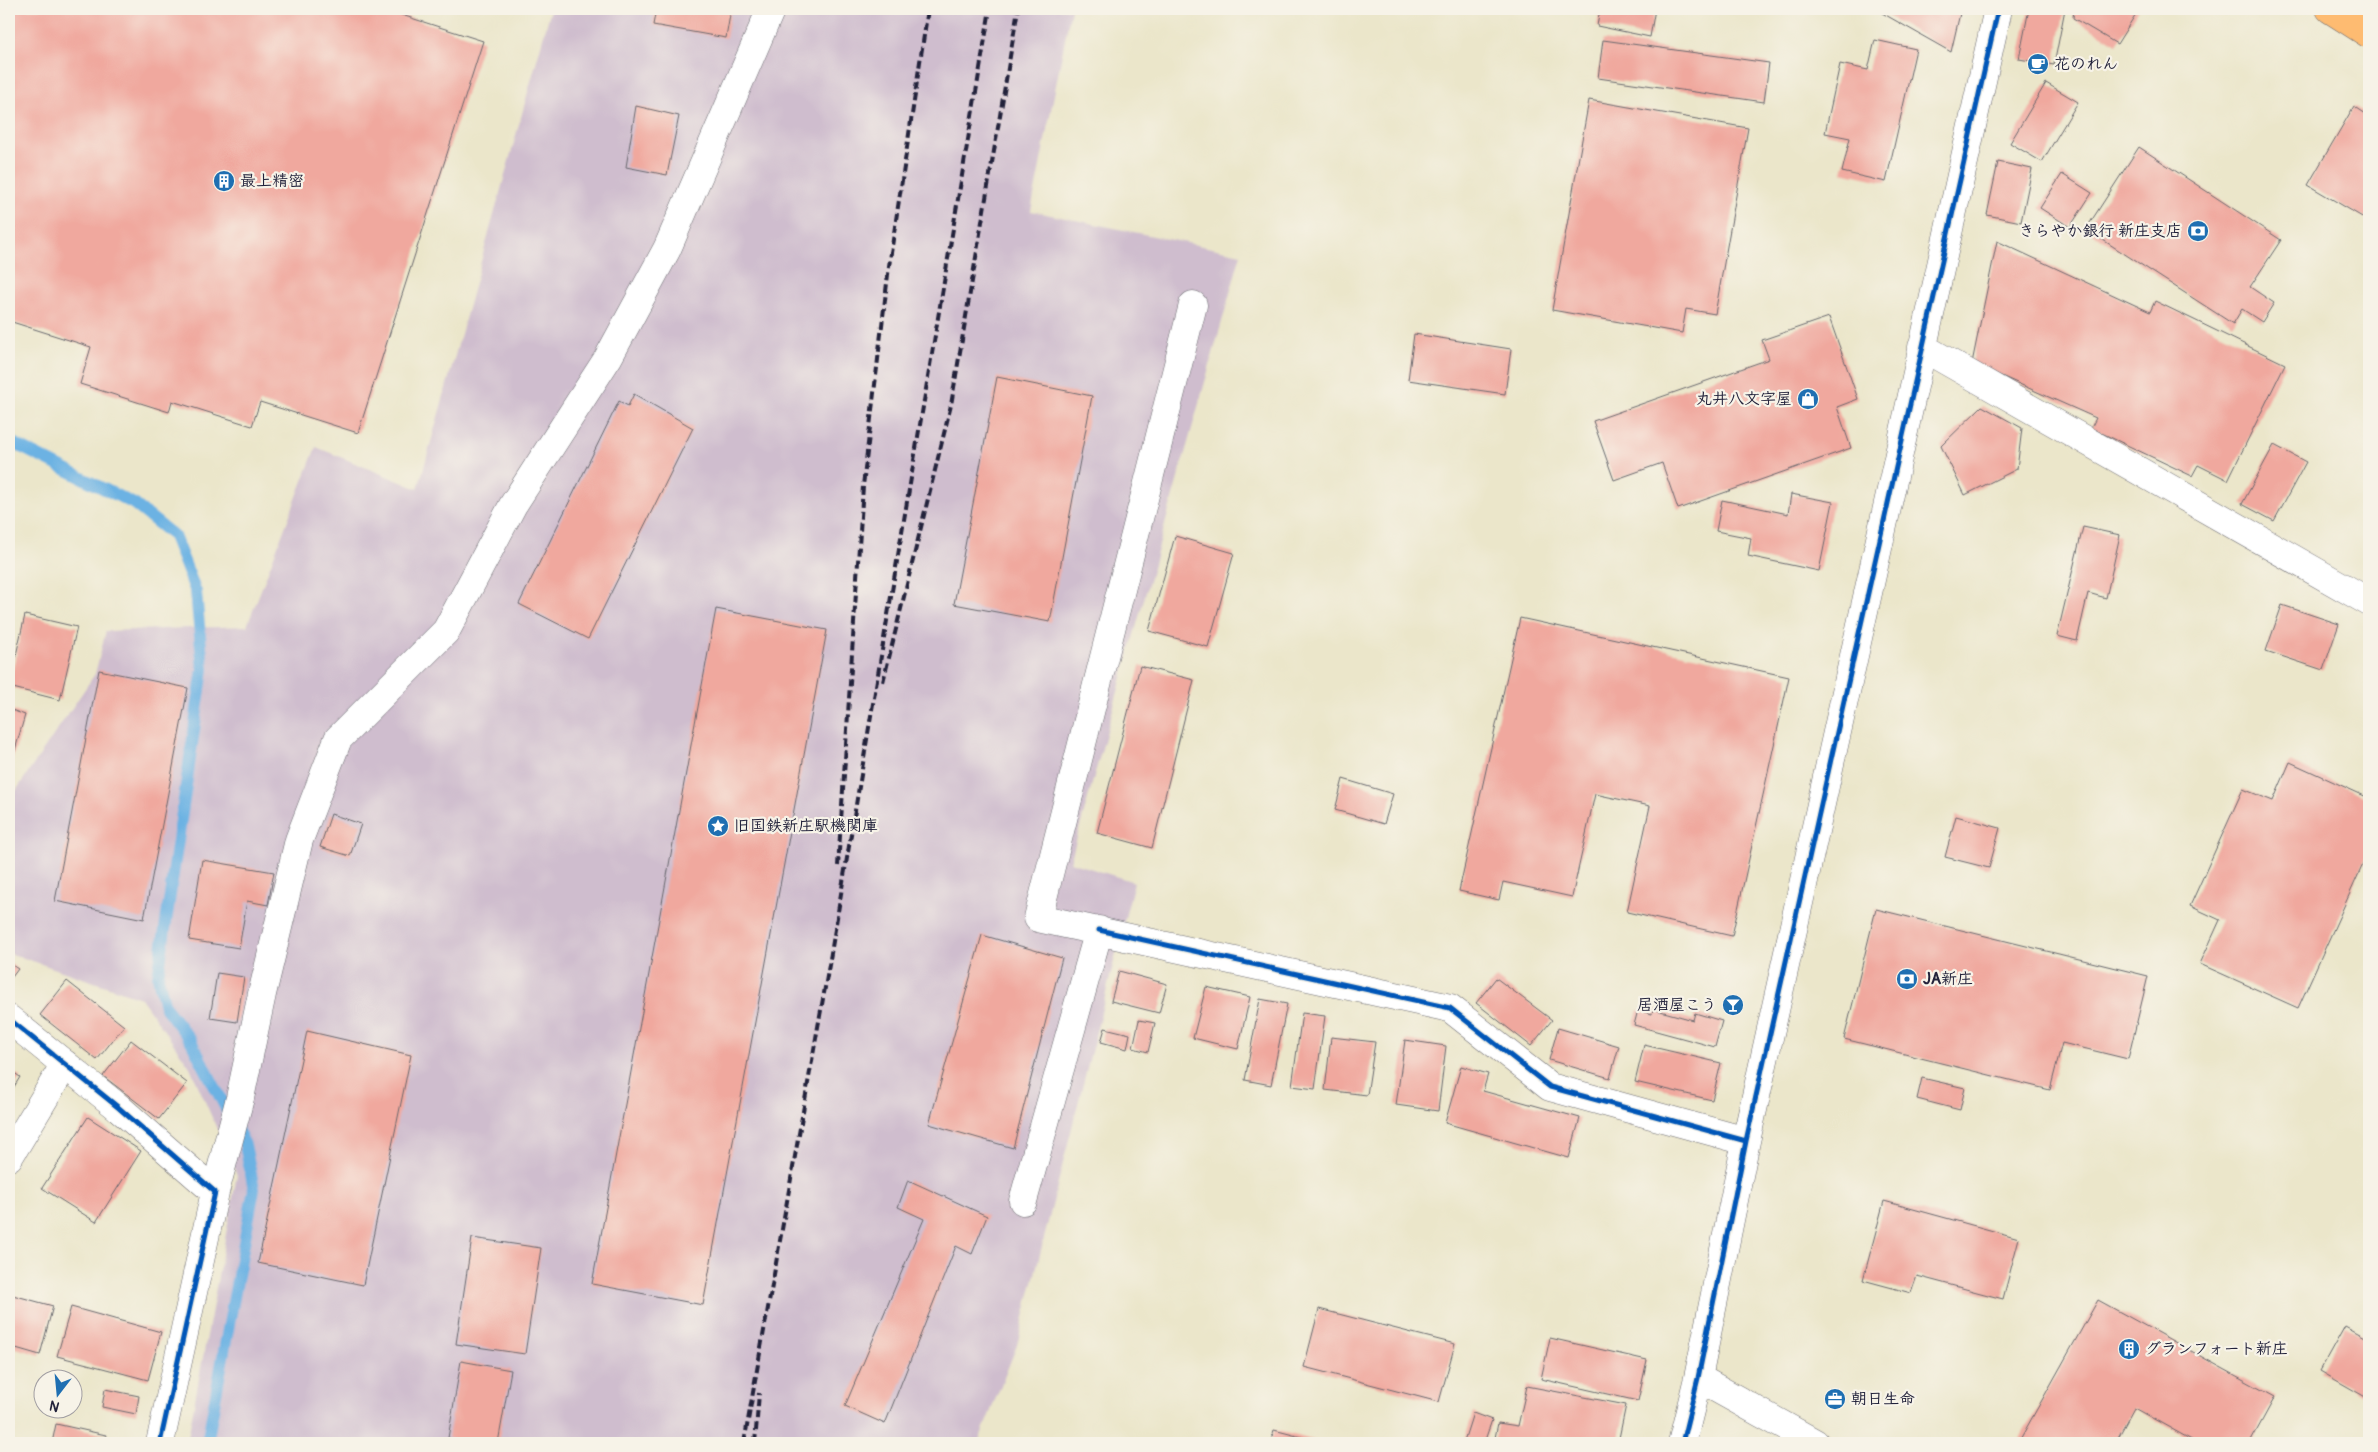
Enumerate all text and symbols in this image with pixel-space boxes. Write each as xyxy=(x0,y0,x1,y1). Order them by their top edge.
cafe icon: 花のれん xyxy=(2026,52,2050,76)
place label: 花のれん xyxy=(2054,54,2118,74)
building icon: 最上精密 xyxy=(212,169,236,193)
place label: 最上精密 xyxy=(240,171,304,191)
bank icon: きらやか銀行 新庄支店 xyxy=(2186,219,2210,243)
place label: きらやか銀行 新庄支店 xyxy=(2019,221,2182,241)
shop icon: 丸井八文字屋 xyxy=(1796,387,1820,411)
place label: 丸井八文字屋 xyxy=(1696,389,1792,409)
place icon: 旧国鉄新庄駅機関庫 xyxy=(706,814,730,838)
place label: 旧国鉄新庄駅機関庫 xyxy=(734,816,878,836)
bank icon: JA新庄 xyxy=(1895,967,1919,991)
place label: JA新庄 xyxy=(1923,969,1973,989)
bar icon: 居酒屋こう xyxy=(1721,993,1745,1017)
place label: 居酒屋こう xyxy=(1637,995,1717,1015)
building icon: グランフォート新庄 xyxy=(2117,1337,2141,1361)
place label: グランフォート新庄 xyxy=(2145,1339,2288,1359)
north arrow xyxy=(32,1370,82,1420)
office icon: 朝日生命 xyxy=(1823,1387,1847,1411)
place label: 朝日生命 xyxy=(1851,1389,1915,1409)
text: N xyxy=(48,1397,61,1415)

